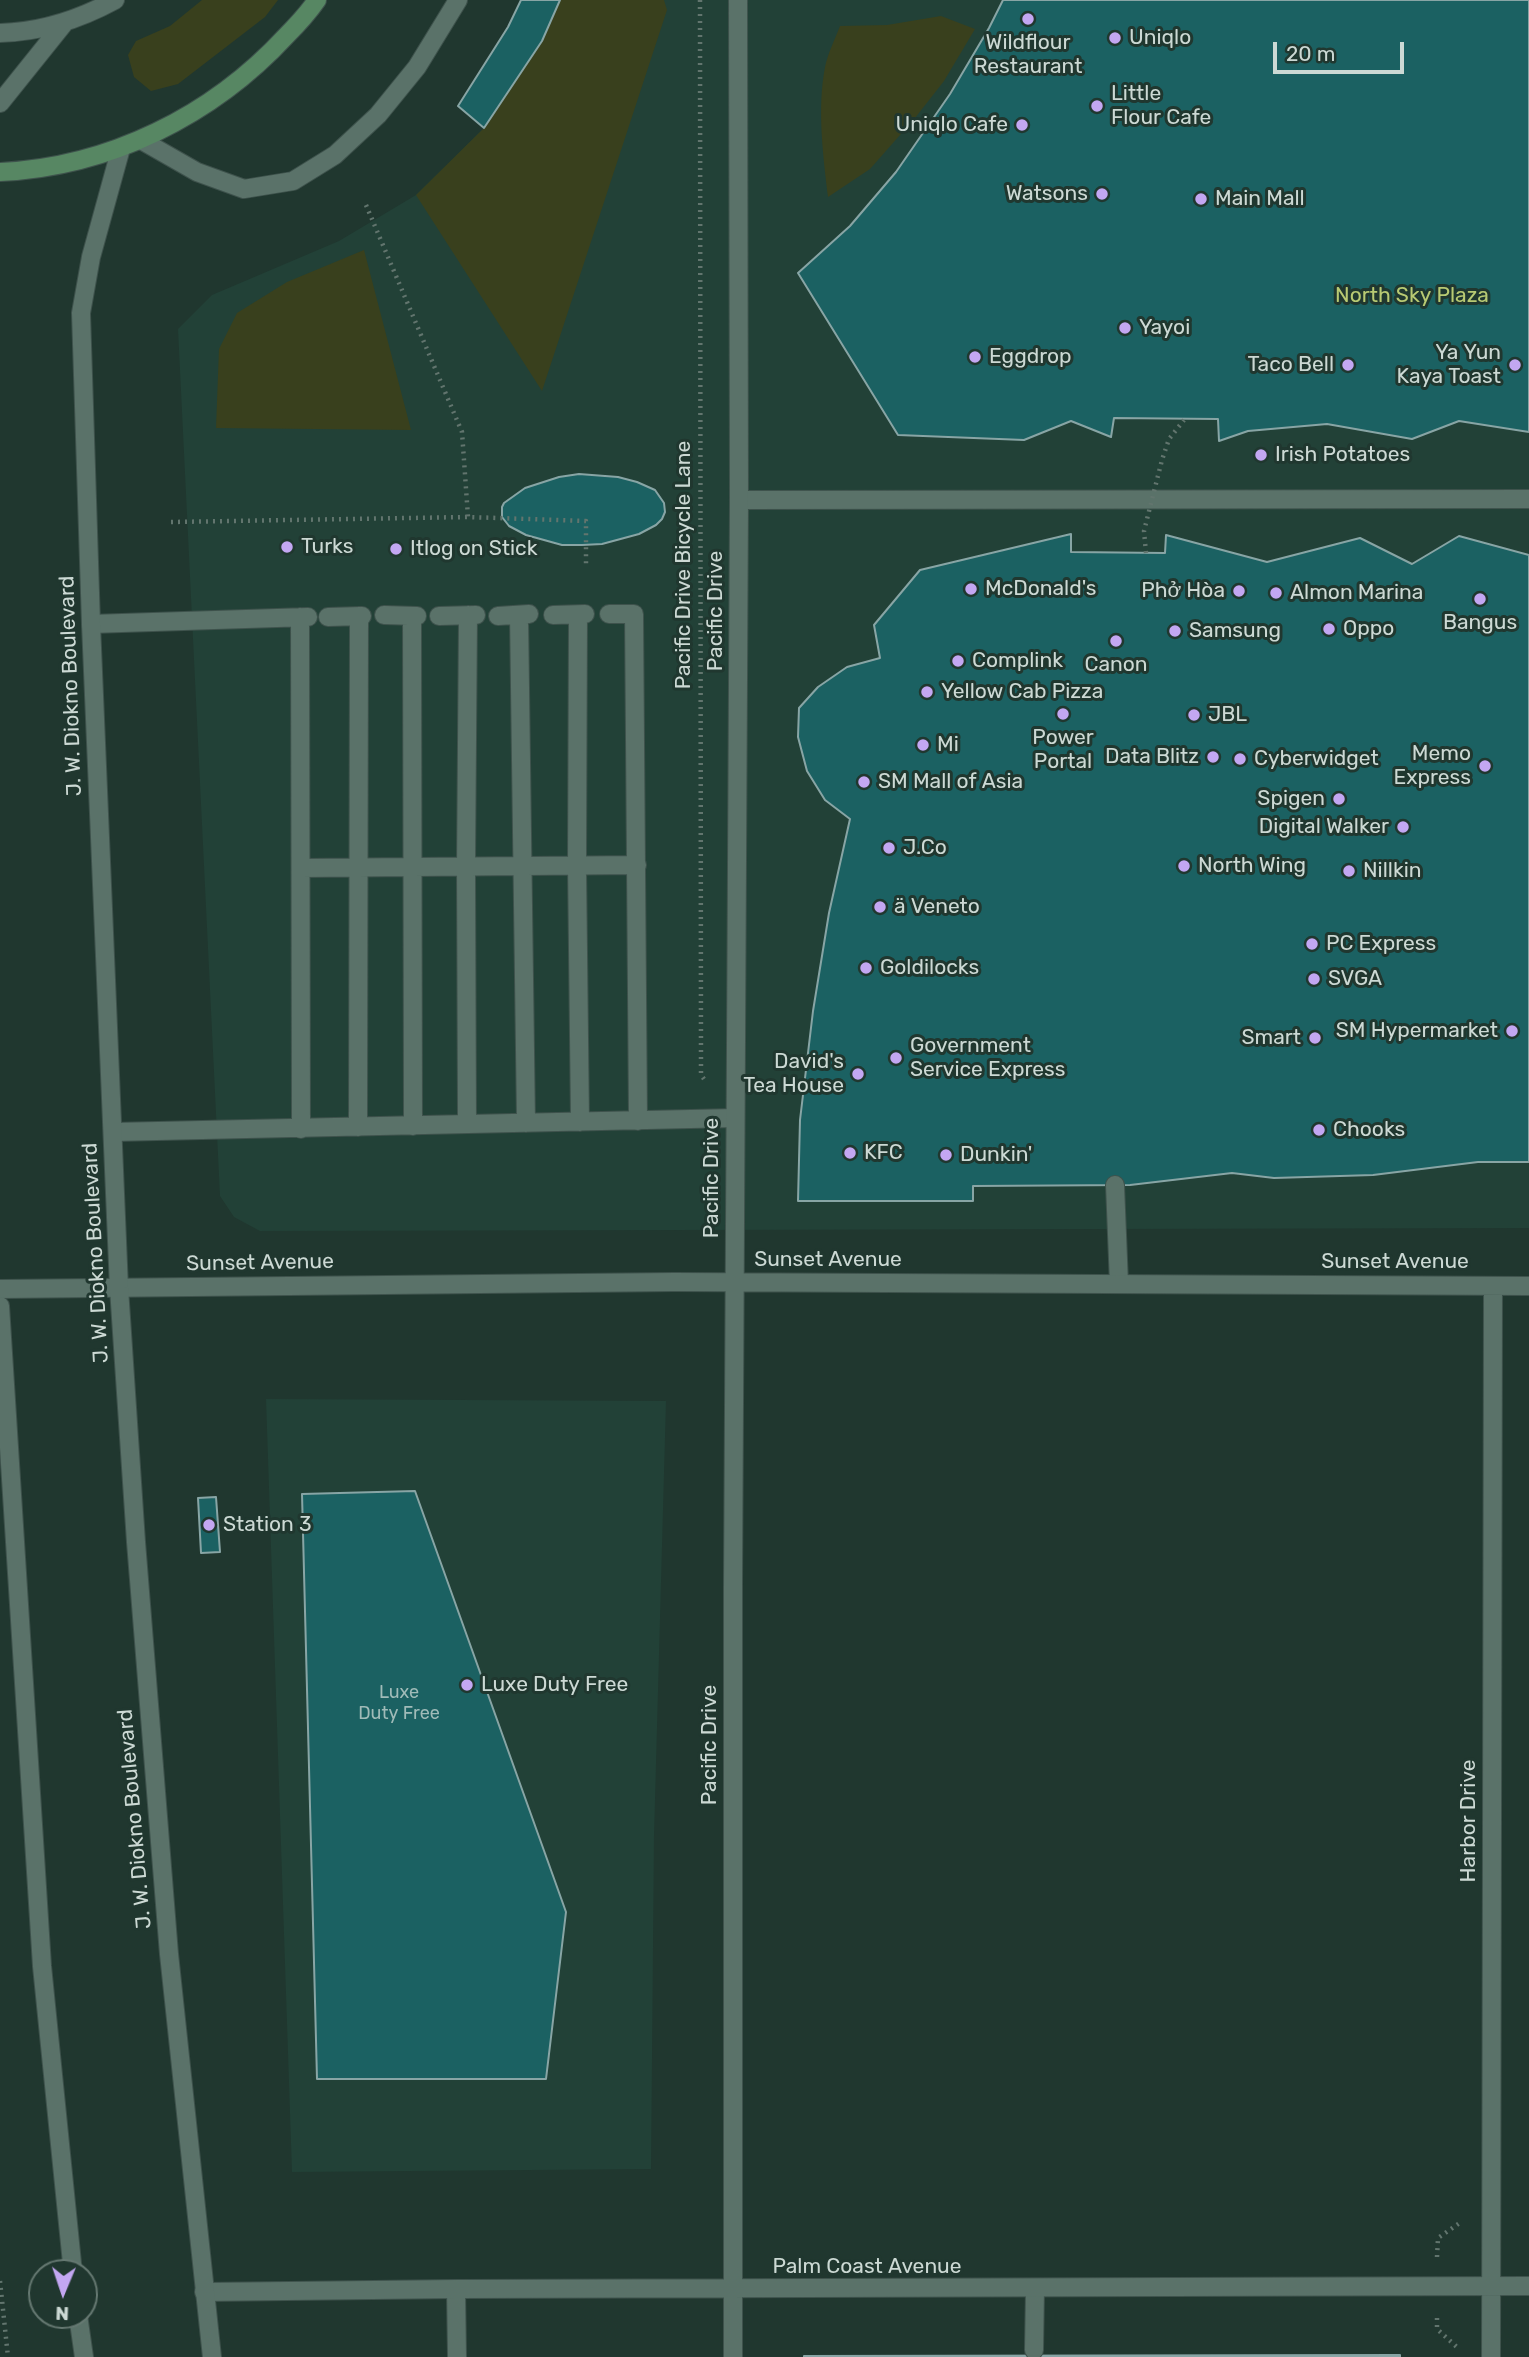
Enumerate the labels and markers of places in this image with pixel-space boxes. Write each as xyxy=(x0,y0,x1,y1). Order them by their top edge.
marker: Wildflour Restaurant xyxy=(1020,11,1036,27)
place label: Uniqlo xyxy=(1129,25,1191,51)
place label: Wildflour Restaurant xyxy=(974,30,1082,80)
marker: Uniqlo xyxy=(1107,30,1123,46)
place label: Little Flour Cafe xyxy=(1111,81,1211,131)
marker: Little Flour Cafe xyxy=(1089,98,1105,114)
place label: Uniqlo Cafe xyxy=(896,112,1008,138)
marker: Uniqlo Cafe xyxy=(1014,117,1030,133)
place label: Watsons xyxy=(1006,181,1088,207)
marker: Watsons xyxy=(1094,186,1110,202)
place label: Main Mall xyxy=(1215,186,1305,212)
marker: Main Mall xyxy=(1193,191,1209,207)
place label: Yayoi xyxy=(1139,315,1190,341)
marker: Yayoi xyxy=(1117,320,1133,336)
place label: Ya Yun Kaya Toast xyxy=(1397,340,1501,390)
place label: Eggdrop xyxy=(989,344,1072,370)
marker: Eggdrop xyxy=(967,349,983,365)
place label: Taco Bell xyxy=(1247,352,1334,378)
marker: Taco Bell xyxy=(1340,357,1356,373)
marker: Ya Yun Kaya Toast xyxy=(1507,357,1523,373)
place label: Irish Potatoes xyxy=(1275,442,1410,468)
marker: Irish Potatoes xyxy=(1253,447,1269,463)
place label: Turks xyxy=(301,534,353,560)
place label: Itlog on Stick xyxy=(410,536,537,562)
marker: Turks xyxy=(279,539,295,555)
marker: Itlog on Stick xyxy=(388,541,404,557)
place label: McDonald's xyxy=(985,576,1097,602)
place label: Phở Hòa xyxy=(1141,578,1225,604)
place label: Almon Marina xyxy=(1290,580,1423,606)
marker: McDonald's xyxy=(963,581,979,597)
marker: Phở Hòa xyxy=(1231,583,1247,599)
marker: Almon Marina xyxy=(1268,585,1284,601)
marker: Bangus xyxy=(1472,591,1488,607)
place label: Bangus xyxy=(1443,610,1517,636)
place label: Oppo xyxy=(1343,616,1394,642)
place label: Samsung xyxy=(1189,618,1281,644)
marker: Oppo xyxy=(1321,621,1337,637)
marker: Samsung xyxy=(1167,623,1183,639)
marker: Canon xyxy=(1108,633,1124,649)
place label: Complink xyxy=(972,648,1063,674)
place label: Canon xyxy=(1084,652,1148,678)
marker: Complink xyxy=(950,653,966,669)
place label: Yellow Cab Pizza xyxy=(941,679,1103,705)
marker: Yellow Cab Pizza xyxy=(919,684,935,700)
place label: JBL xyxy=(1208,702,1247,728)
marker: Power Portal xyxy=(1055,706,1071,722)
marker: JBL xyxy=(1186,707,1202,723)
place label: Power Portal xyxy=(1032,725,1094,775)
place label: Mi xyxy=(937,732,959,758)
marker: Mi xyxy=(915,737,931,753)
place label: Memo Express xyxy=(1393,741,1471,791)
place label: Data Blitz xyxy=(1105,744,1199,770)
place label: Cyberwidget xyxy=(1254,746,1379,772)
marker: Data Blitz xyxy=(1205,749,1221,765)
marker: Cyberwidget xyxy=(1232,751,1248,767)
marker: Memo Express xyxy=(1477,758,1493,774)
place label: SM Mall of Asia xyxy=(878,769,1023,795)
marker: SM Mall of Asia xyxy=(856,774,872,790)
place label: Spigen xyxy=(1257,786,1325,812)
marker: Spigen xyxy=(1331,791,1347,807)
place label: Digital Walker xyxy=(1259,814,1389,840)
marker: Digital Walker xyxy=(1395,819,1411,835)
place label: J.Co xyxy=(903,835,947,861)
marker: J.Co xyxy=(881,840,897,856)
place label: North Wing xyxy=(1198,853,1306,879)
marker: North Wing xyxy=(1176,858,1192,874)
place label: Nillkin xyxy=(1363,858,1422,884)
marker: Nillkin xyxy=(1341,863,1357,879)
place label: ä Veneto xyxy=(894,894,980,920)
marker: ä Veneto xyxy=(872,899,888,915)
place label: PC Express xyxy=(1326,931,1436,957)
marker: PC Express xyxy=(1304,936,1320,952)
place label: Goldilocks xyxy=(880,955,979,981)
marker: Goldilocks xyxy=(858,960,874,976)
place label: SVGA xyxy=(1328,966,1382,992)
marker: SVGA xyxy=(1306,971,1322,987)
place label: SM Hypermarket xyxy=(1336,1018,1498,1044)
marker: SM Hypermarket xyxy=(1504,1023,1520,1039)
place label: Smart xyxy=(1241,1025,1301,1051)
marker: Smart xyxy=(1307,1030,1323,1046)
place label: Government Service Express xyxy=(910,1033,1066,1083)
place label: David's Tea House xyxy=(743,1049,844,1099)
marker: Government Service Express xyxy=(888,1050,904,1066)
marker: David's Tea House xyxy=(850,1066,866,1082)
place label: Chooks xyxy=(1333,1117,1405,1143)
marker: Chooks xyxy=(1311,1122,1327,1138)
place label: KFC xyxy=(864,1140,903,1166)
place label: Dunkin' xyxy=(960,1142,1032,1168)
marker: KFC xyxy=(842,1145,858,1161)
marker: Dunkin' xyxy=(938,1147,954,1163)
place label: Station 3 xyxy=(223,1512,312,1538)
marker: Station 3 xyxy=(201,1517,217,1533)
place label: Luxe Duty Free xyxy=(481,1672,628,1698)
marker: Luxe Duty Free xyxy=(459,1677,475,1693)

